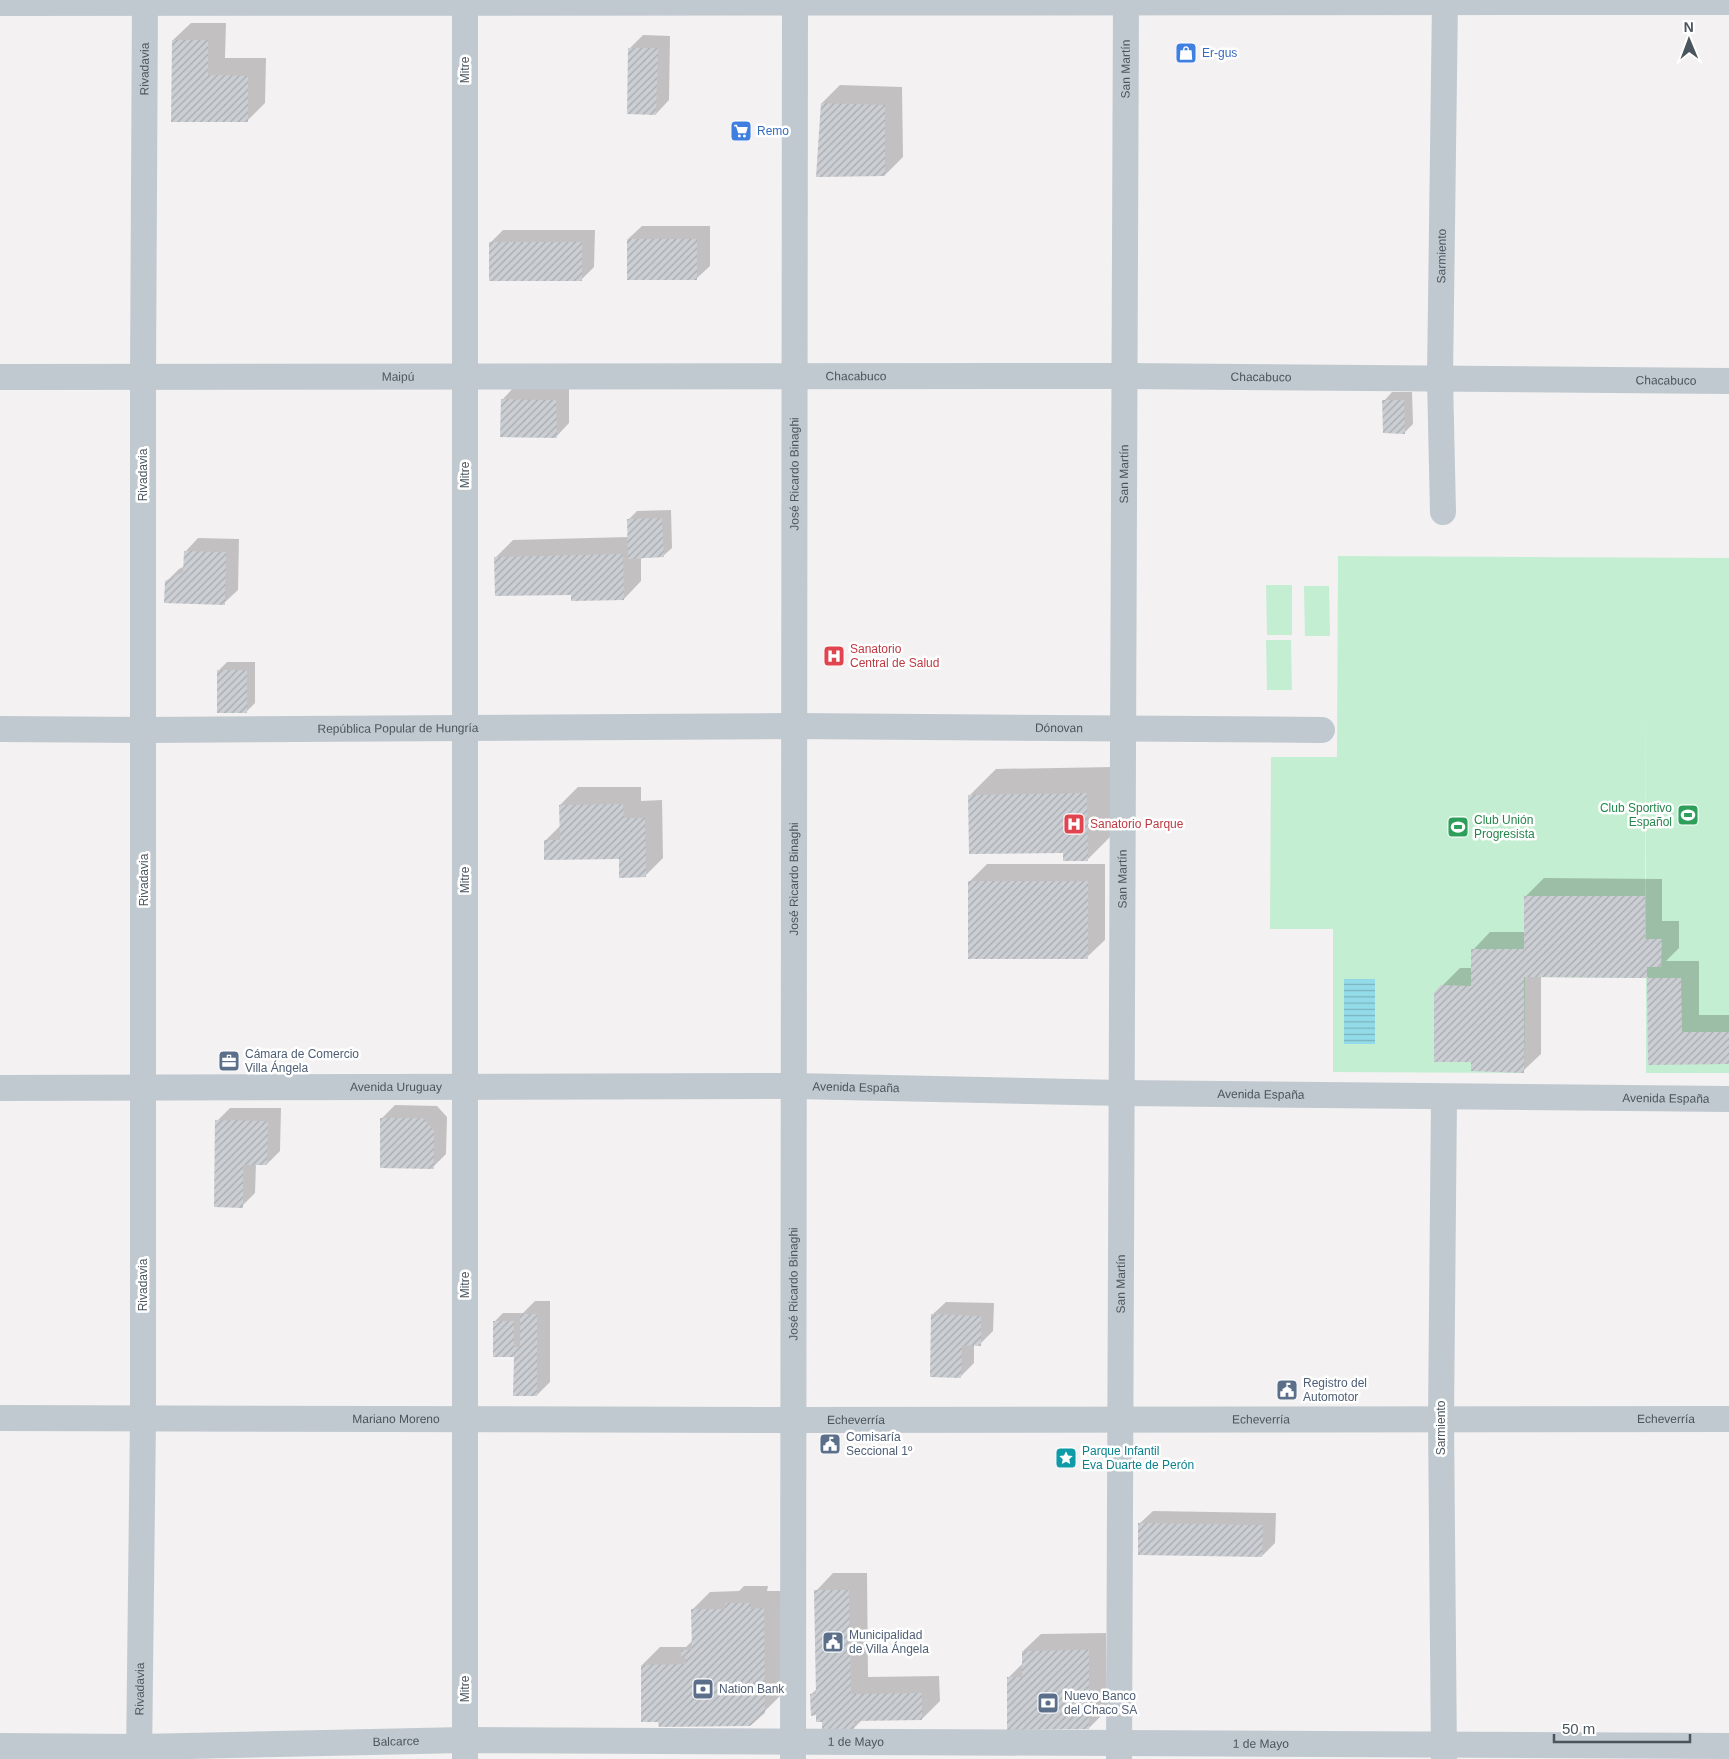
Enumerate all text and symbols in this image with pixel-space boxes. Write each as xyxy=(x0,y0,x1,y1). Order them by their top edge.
north arrow xyxy=(1664,15,1714,65)
text: N xyxy=(1684,19,1694,35)
street label: San Martín xyxy=(1119,40,1133,98)
shop icon: Er-gus xyxy=(1174,41,1198,65)
street label: Rivadavia xyxy=(137,42,152,95)
place label: Er-gus xyxy=(1202,46,1237,60)
street label: Mitre xyxy=(458,56,472,83)
supermarket icon: Remo xyxy=(729,119,753,143)
place label: Remo xyxy=(757,124,789,138)
street label: Sarmiento xyxy=(1434,228,1449,284)
street label: Chacabuco xyxy=(826,369,887,383)
street label: Maipú xyxy=(382,370,414,384)
street label: Chacabuco xyxy=(1231,370,1292,384)
street label: Chacabuco xyxy=(1636,373,1697,388)
street label: José Ricardo Binaghi xyxy=(787,417,802,531)
street label: San Martín xyxy=(1117,445,1131,503)
street label: Rivadavia xyxy=(136,448,150,501)
street label: Mitre xyxy=(458,461,472,488)
place label: Sanatorio Central de Salud xyxy=(850,642,939,670)
hospital icon: Sanatorio Central de Salud xyxy=(822,644,846,668)
street label: República Popular de Hungría xyxy=(317,721,479,736)
street label: Dónovan xyxy=(1035,721,1083,735)
place label: Club Sportivo Español xyxy=(1600,801,1672,829)
sports icon: Club Sportivo Español xyxy=(1676,803,1700,827)
hospital icon: Sanatorio Parque xyxy=(1062,812,1086,836)
place label: Club Unión Progresista xyxy=(1474,813,1535,841)
sports icon: Club Unión Progresista xyxy=(1446,815,1470,839)
place label: Sanatorio Parque xyxy=(1090,817,1184,831)
street label: José Ricardo Binaghi xyxy=(787,822,801,936)
street label: San Martín xyxy=(1115,850,1130,908)
street label: Rivadavia xyxy=(137,853,151,906)
street label: Mitre xyxy=(458,866,472,893)
place label: Cámara de Comercio Villa Ángela xyxy=(245,1047,359,1075)
office icon: Cámara de Comercio Villa Ángela xyxy=(217,1049,241,1073)
street label: Avenida España xyxy=(812,1079,900,1095)
street label: Avenida Uruguay xyxy=(350,1080,442,1094)
street label: Avenida España xyxy=(1217,1087,1305,1102)
street label: Avenida España xyxy=(1622,1091,1710,1106)
street label: José Ricardo Binaghi xyxy=(786,1227,801,1341)
street label: San Martín xyxy=(1114,1255,1128,1313)
street label: Rivadavia xyxy=(136,1258,150,1311)
street label: Mitre xyxy=(458,1271,472,1298)
place label: Registro del Automotor xyxy=(1303,1376,1367,1404)
public building icon: Registro del Automotor xyxy=(1275,1378,1299,1402)
street label: Sarmiento xyxy=(1434,1400,1448,1455)
street label: Mariano Moreno xyxy=(352,1412,440,1426)
street label: Echeverría xyxy=(1232,1412,1290,1427)
street label: Echeverría xyxy=(1637,1412,1695,1426)
street label: Echeverría xyxy=(827,1413,885,1427)
place label: Comisaría Seccional 1º xyxy=(846,1430,913,1458)
public building icon: Comisaría Seccional 1º xyxy=(818,1432,842,1456)
place label: Parque Infantil Eva Duarte de Perón xyxy=(1082,1444,1194,1472)
place icon: Parque Infantil Eva Duarte de Perón xyxy=(1054,1446,1078,1470)
place label: Municipalidad de Villa Ángela xyxy=(849,1628,929,1656)
public building icon: Municipalidad de Villa Ángela xyxy=(821,1630,845,1654)
street label: Rivadavia xyxy=(133,1662,147,1715)
street label: Mitre xyxy=(458,1675,472,1702)
bank icon: Nation Bank xyxy=(691,1677,715,1701)
place label: Nation Bank xyxy=(719,1682,785,1696)
place label: Nuevo Banco del Chaco SA xyxy=(1064,1689,1137,1717)
bank icon: Nuevo Banco del Chaco SA xyxy=(1036,1691,1060,1715)
scale bar xyxy=(1554,1712,1690,1744)
text: 50 m xyxy=(1562,1720,1595,1737)
street label: Balcarce xyxy=(372,1734,420,1749)
street label: 1 de Mayo xyxy=(828,1735,884,1749)
street label: 1 de Mayo xyxy=(1233,1737,1289,1751)

